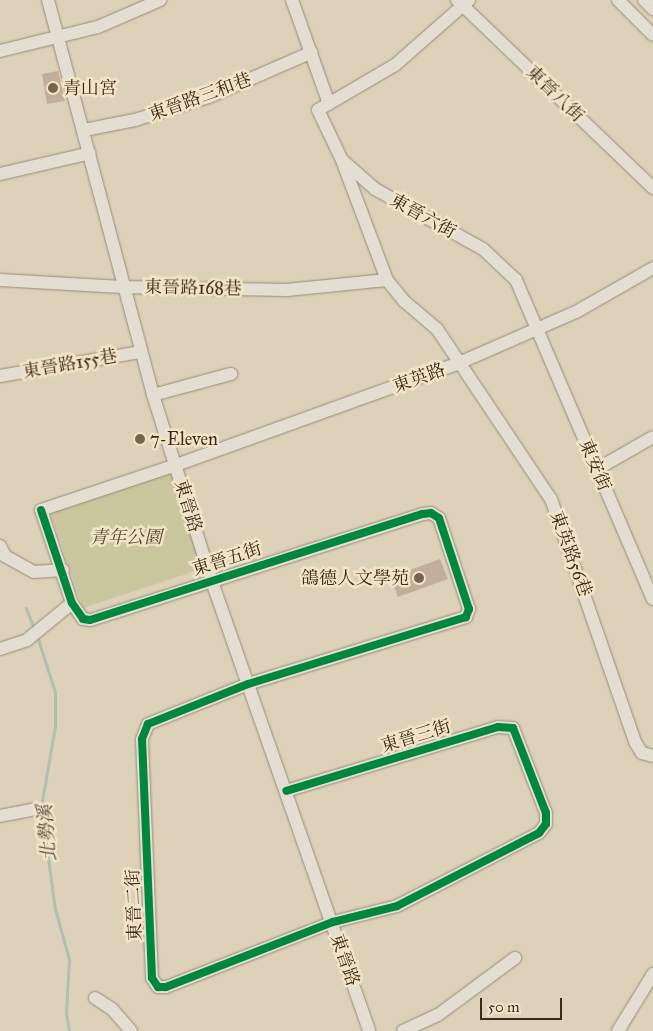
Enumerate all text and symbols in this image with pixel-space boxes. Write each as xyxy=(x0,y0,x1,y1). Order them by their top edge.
street label: 東晉八街 xyxy=(522,61,588,127)
street label: 東晉路三和巷 xyxy=(146,68,254,126)
place label: 青山宮 xyxy=(63,77,117,99)
marker: 青山宮 xyxy=(47,82,59,94)
street label: 東晉六街 xyxy=(386,189,460,243)
street label: 東晉路168巷 xyxy=(144,276,242,300)
street label: 東晉路155巷 xyxy=(21,345,119,383)
street label: 東英路 xyxy=(390,359,448,397)
place label: 7-Eleven xyxy=(150,428,218,450)
marker: 7-Eleven xyxy=(134,433,146,445)
street label: 東安街 xyxy=(575,436,615,494)
street label: 東晉路 xyxy=(170,477,206,535)
street label: 東英路56巷 xyxy=(546,508,596,600)
park label: 青年公園 xyxy=(90,526,162,548)
street label: 東晉五街 xyxy=(189,538,265,580)
place label: 鴿德人文學苑 xyxy=(301,567,409,589)
marker: 鴿德人文學苑 xyxy=(413,572,425,584)
street label: 東晉三街 xyxy=(378,715,454,757)
water label: 北勢溪 xyxy=(33,804,61,862)
street label: 東晉二街 xyxy=(122,869,146,941)
street label: 東晉路 xyxy=(326,931,364,989)
scale bar xyxy=(483,988,566,1020)
text: 50 m xyxy=(488,998,520,1016)

